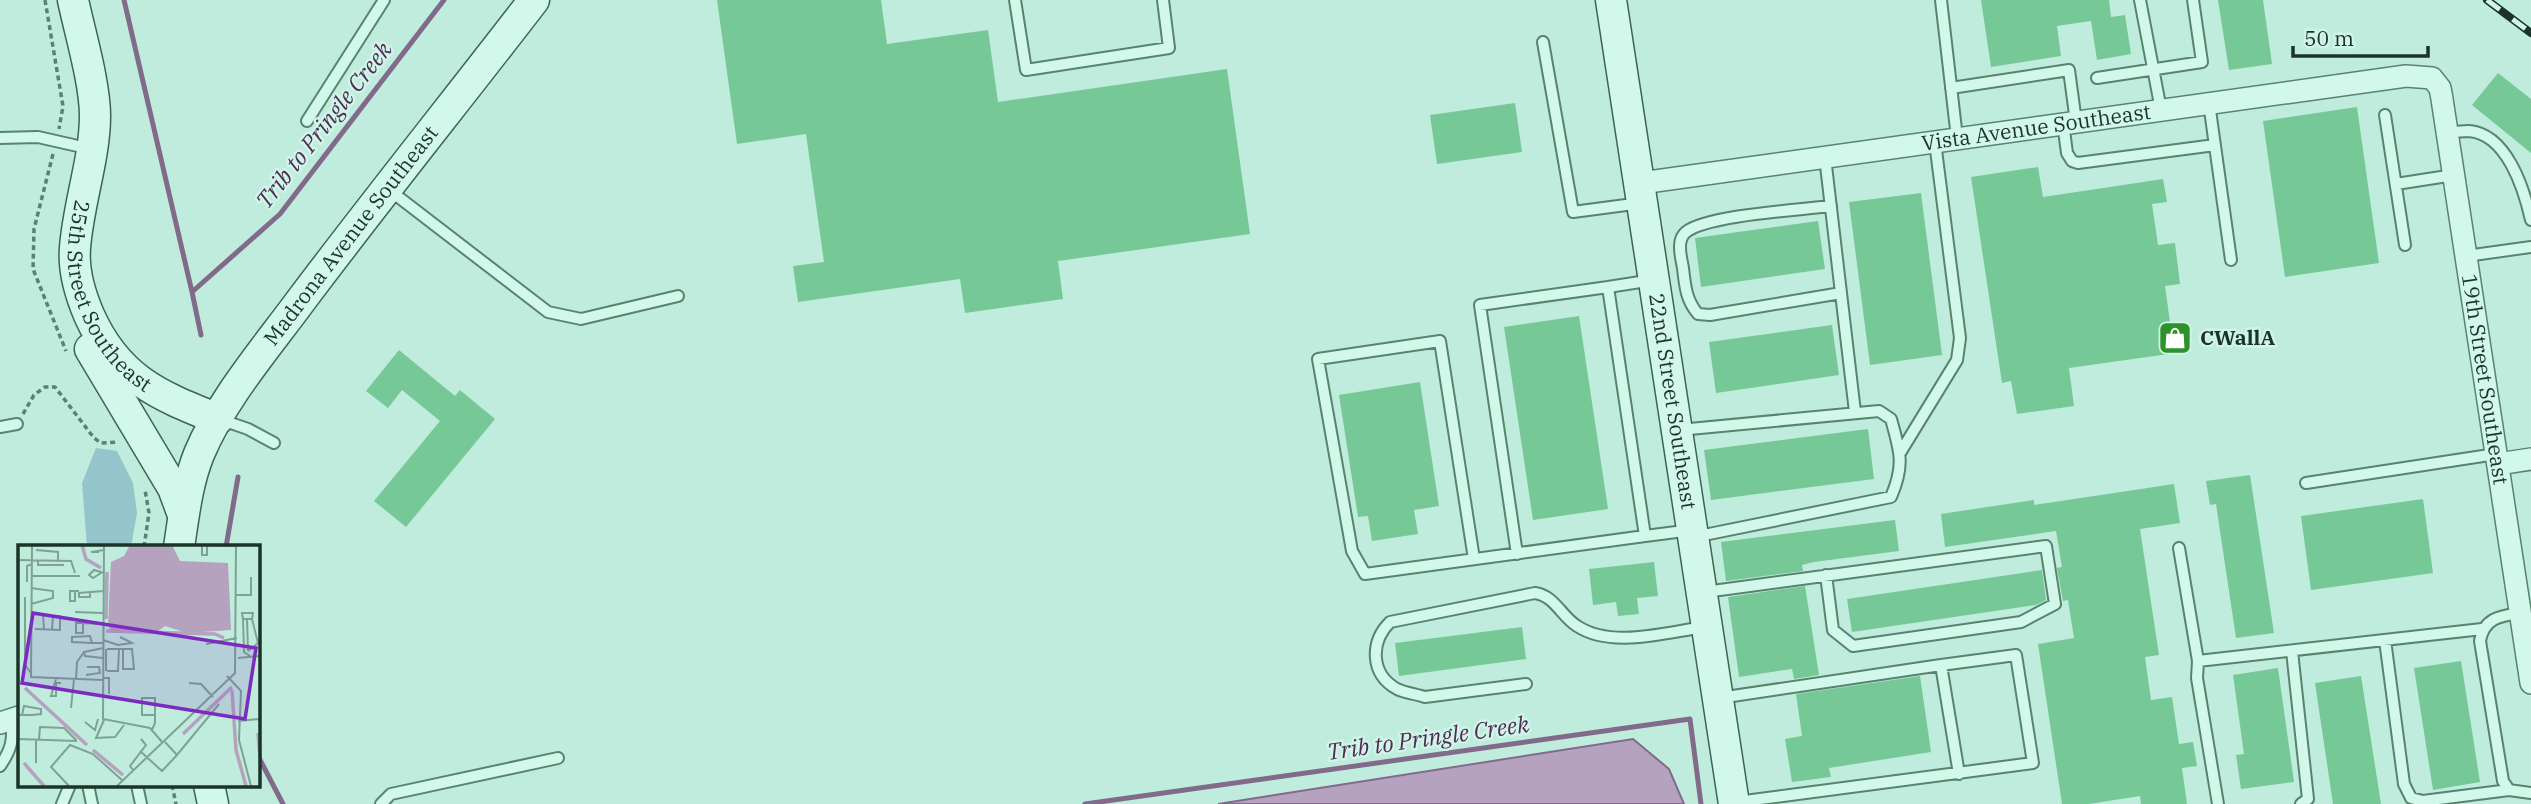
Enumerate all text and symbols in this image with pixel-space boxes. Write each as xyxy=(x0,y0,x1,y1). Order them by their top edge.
scale bar xyxy=(2293,14,2428,58)
text: 50 m xyxy=(2304,24,2354,52)
water label: Trib to Pringle Creek xyxy=(249,34,398,214)
street label: Vista Avenue Southeast xyxy=(1920,97,2152,157)
street label: Madrona Avenue Southeast xyxy=(257,119,444,351)
street label: 25th Street Southeast xyxy=(62,198,157,398)
street label: 19th Street Southeast xyxy=(2456,272,2516,486)
street label: 22nd Street Southeast xyxy=(1643,291,1704,511)
shop icon: CWallA xyxy=(2156,319,2194,357)
place label: CWallA xyxy=(2200,323,2276,351)
inset map xyxy=(18,545,259,786)
water label: Trib to Pringle Creek xyxy=(1325,708,1532,766)

